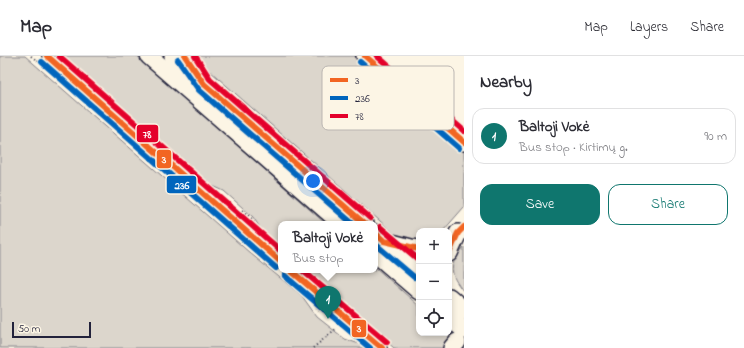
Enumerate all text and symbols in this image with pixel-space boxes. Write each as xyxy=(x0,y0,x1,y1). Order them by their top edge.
text: Map xyxy=(20,14,52,41)
text: Map xyxy=(584,17,608,38)
text: Layers xyxy=(630,17,668,38)
text: Share xyxy=(690,17,724,38)
legend xyxy=(322,66,454,130)
text: Nearby xyxy=(480,70,532,95)
text: 3 xyxy=(355,73,360,89)
text: 236 xyxy=(355,91,370,107)
text: 78 xyxy=(355,109,364,125)
text: Baltoji Vokė xyxy=(519,116,589,138)
line badge: 78 xyxy=(136,124,159,143)
text: 78 xyxy=(143,127,152,143)
text: 1 xyxy=(492,127,496,146)
text: 90 m xyxy=(704,127,727,146)
text: Bus stop · Kirtimų g. xyxy=(519,138,628,157)
line badge: 3 xyxy=(156,149,172,169)
text: 3 xyxy=(161,152,167,168)
your location xyxy=(303,171,323,191)
line badge: 236 xyxy=(166,175,197,194)
text: 236 xyxy=(174,178,190,194)
button: Save xyxy=(480,184,600,225)
button: Share xyxy=(608,184,728,225)
popup xyxy=(278,221,378,273)
text: Baltoji Vokė xyxy=(293,227,363,249)
map controls xyxy=(416,228,452,336)
button: + xyxy=(416,228,452,264)
text: Bus stop xyxy=(293,249,344,268)
button: − xyxy=(416,264,452,300)
pin: 1 xyxy=(315,286,341,319)
button: locate xyxy=(416,300,452,336)
line badge: 3 xyxy=(351,319,367,338)
scale bar xyxy=(12,320,91,339)
text: 50 m xyxy=(18,321,40,337)
text: 3 xyxy=(356,321,362,337)

